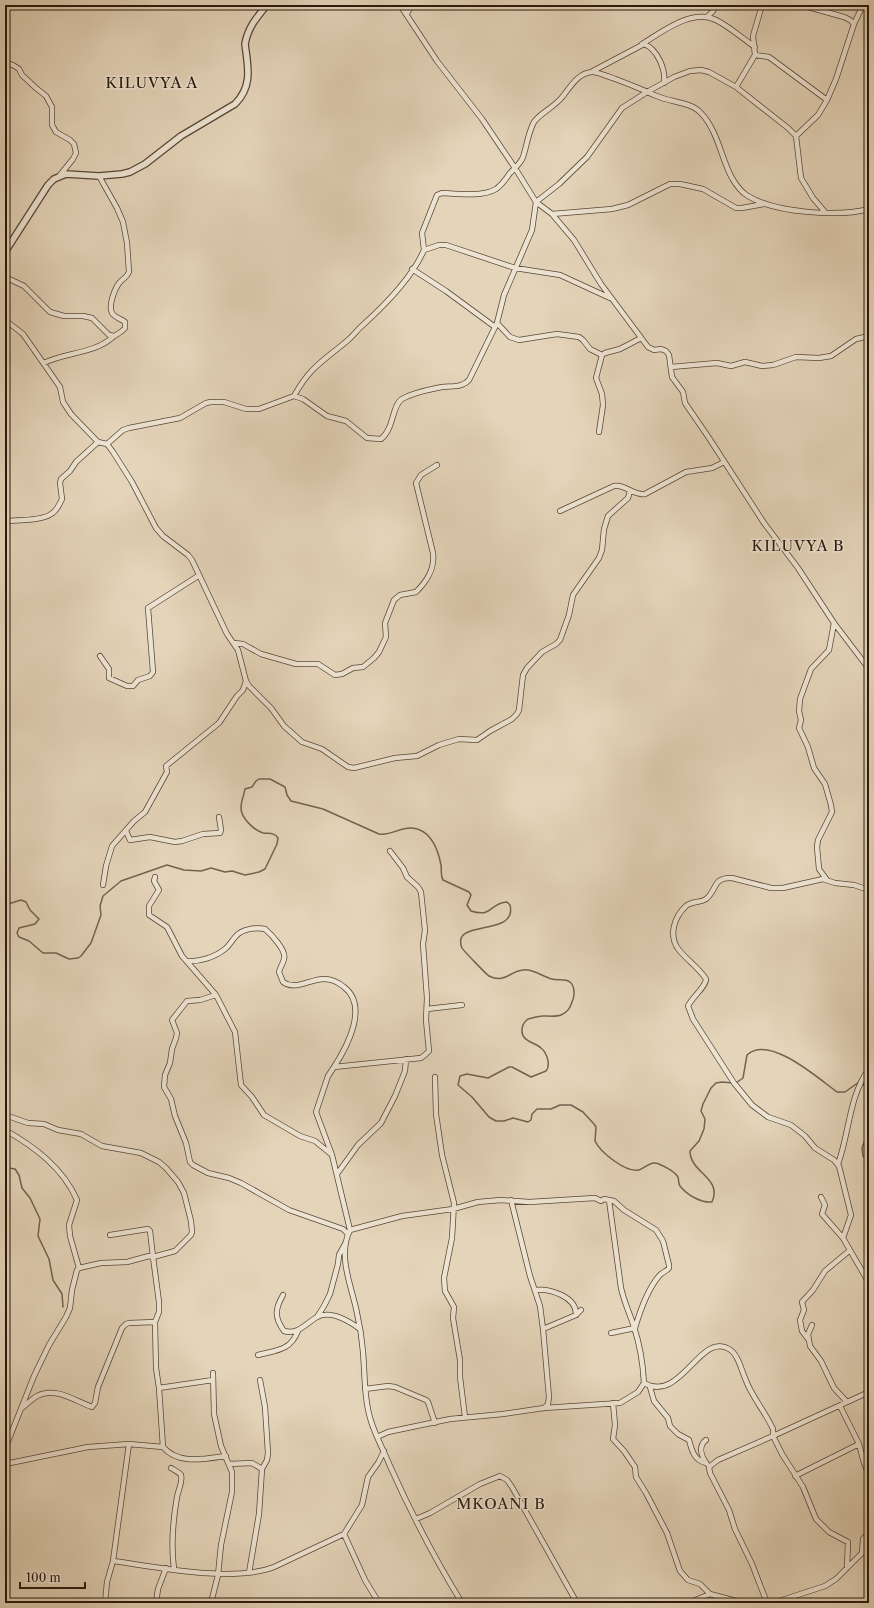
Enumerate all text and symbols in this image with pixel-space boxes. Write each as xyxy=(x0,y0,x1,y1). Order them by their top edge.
district label: KILUVYA A xyxy=(106,73,198,92)
district label: KILUVYA B xyxy=(752,536,844,555)
district label: MKOANI B xyxy=(456,1494,546,1513)
scale bar xyxy=(20,1564,85,1590)
text: 100 m xyxy=(26,1570,61,1585)

